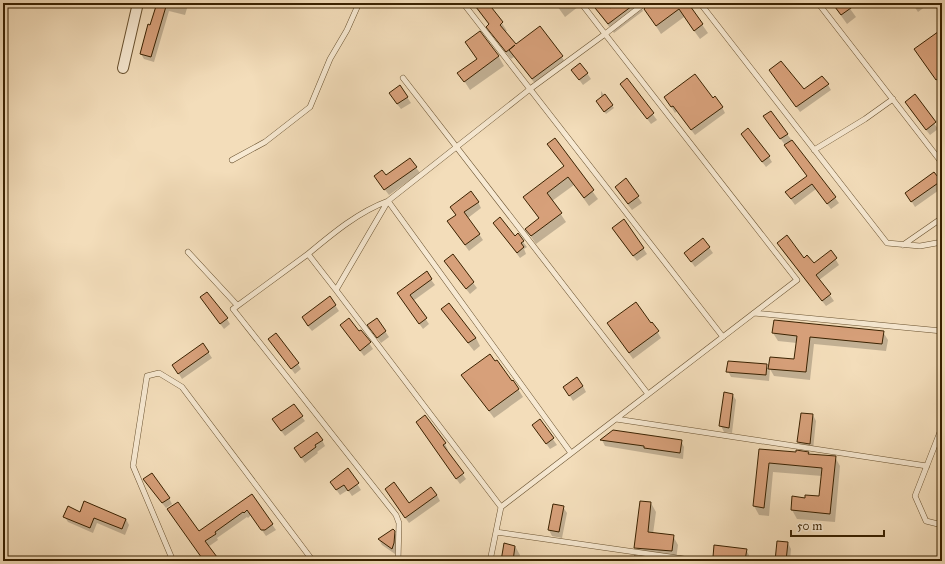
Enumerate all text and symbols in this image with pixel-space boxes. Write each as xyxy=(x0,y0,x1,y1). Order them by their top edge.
scale bar xyxy=(791,512,884,538)
text: 50 m xyxy=(797,519,822,533)

